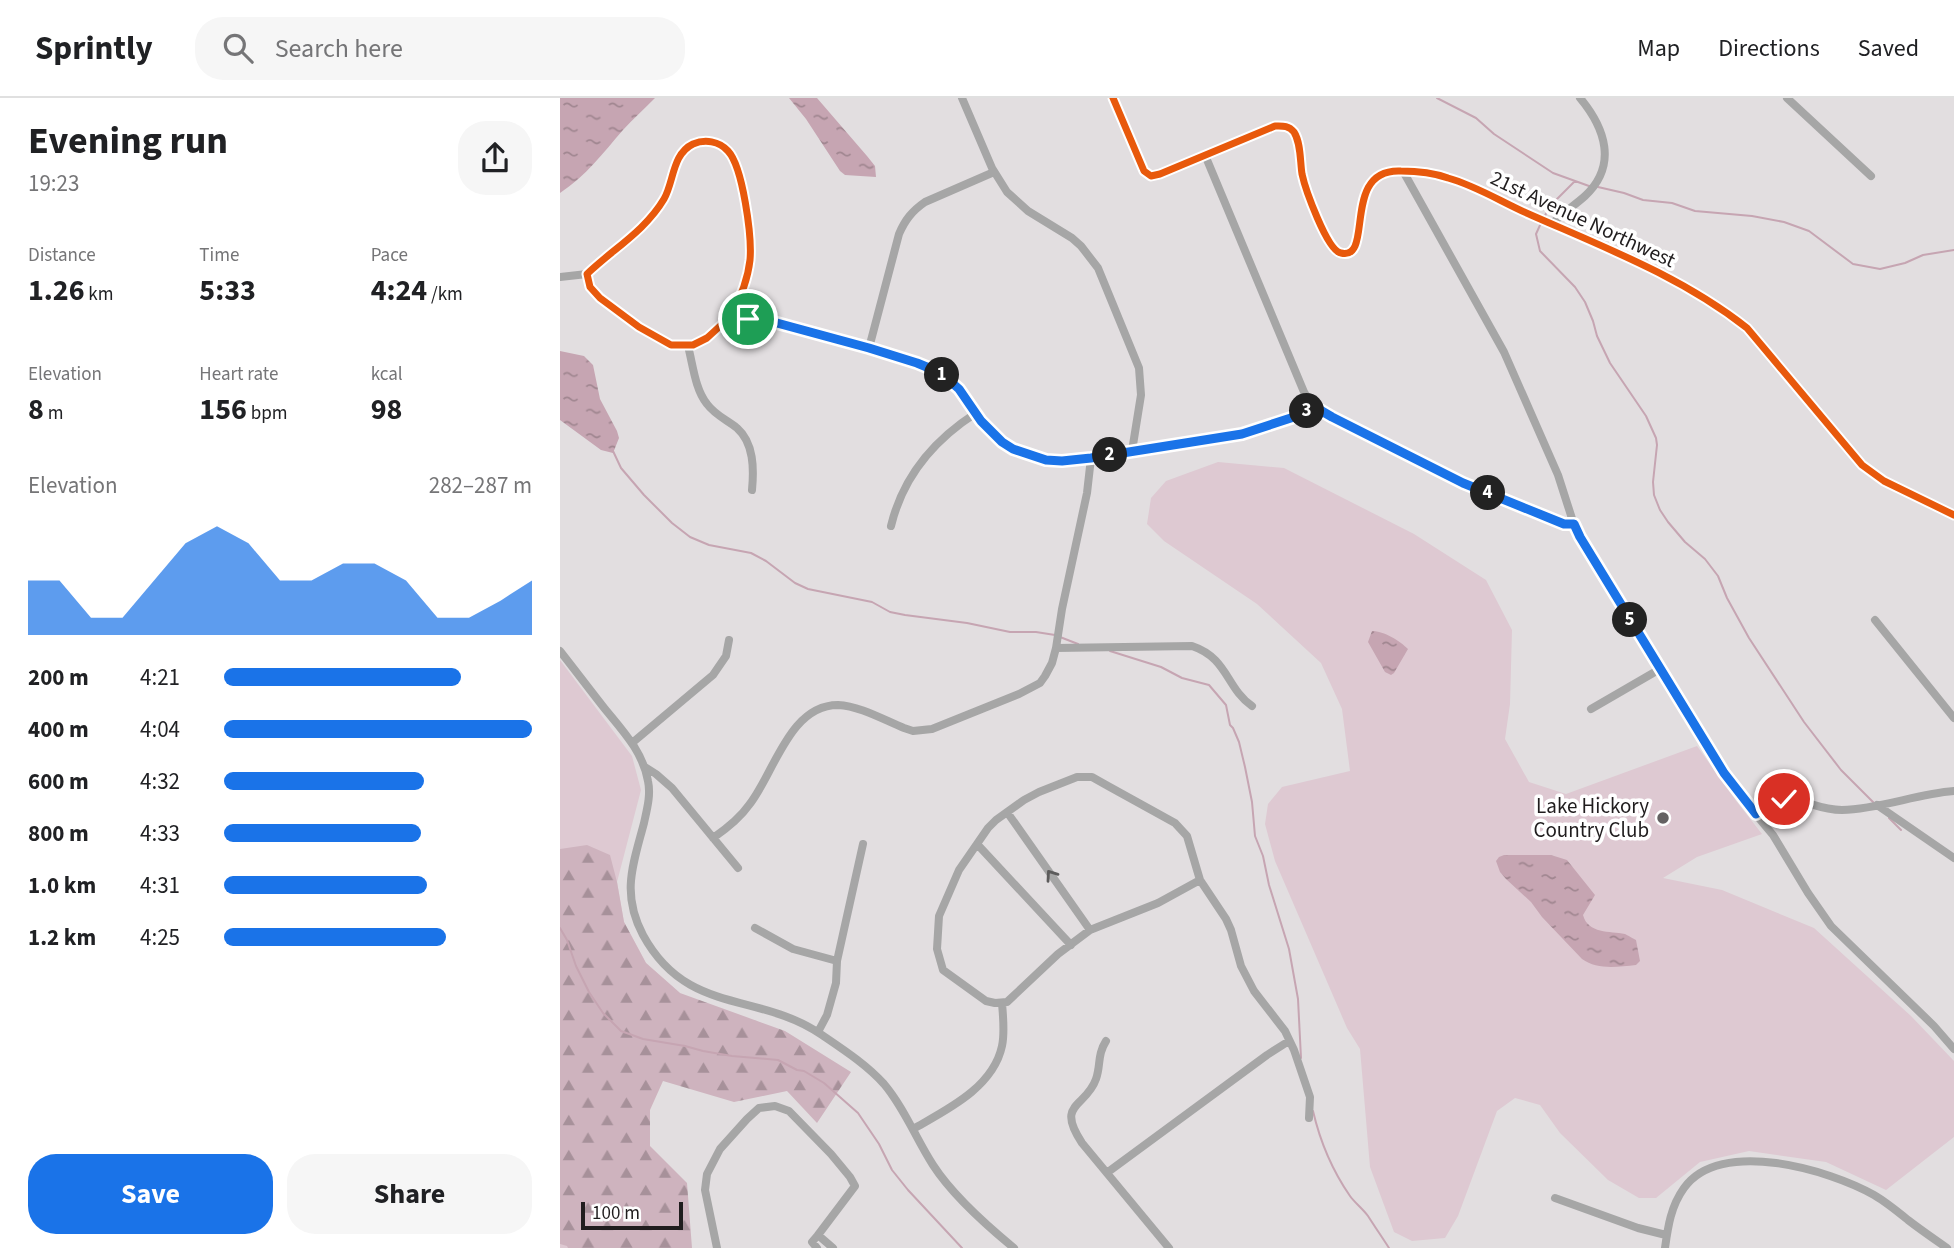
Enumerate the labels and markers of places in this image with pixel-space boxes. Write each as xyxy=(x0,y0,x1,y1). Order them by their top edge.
pin xyxy=(718,289,778,349)
pin: 1 xyxy=(924,358,960,392)
pin: 3 xyxy=(1290,394,1324,428)
pin: 2 xyxy=(1092,438,1128,472)
pin: 4 xyxy=(1471,476,1506,510)
pin: 5 xyxy=(1612,602,1648,638)
pin xyxy=(1754,769,1814,829)
place label: Lake Hickory Country Club xyxy=(1533,791,1649,845)
marker: Lake Hickory Country Club xyxy=(1655,810,1671,826)

